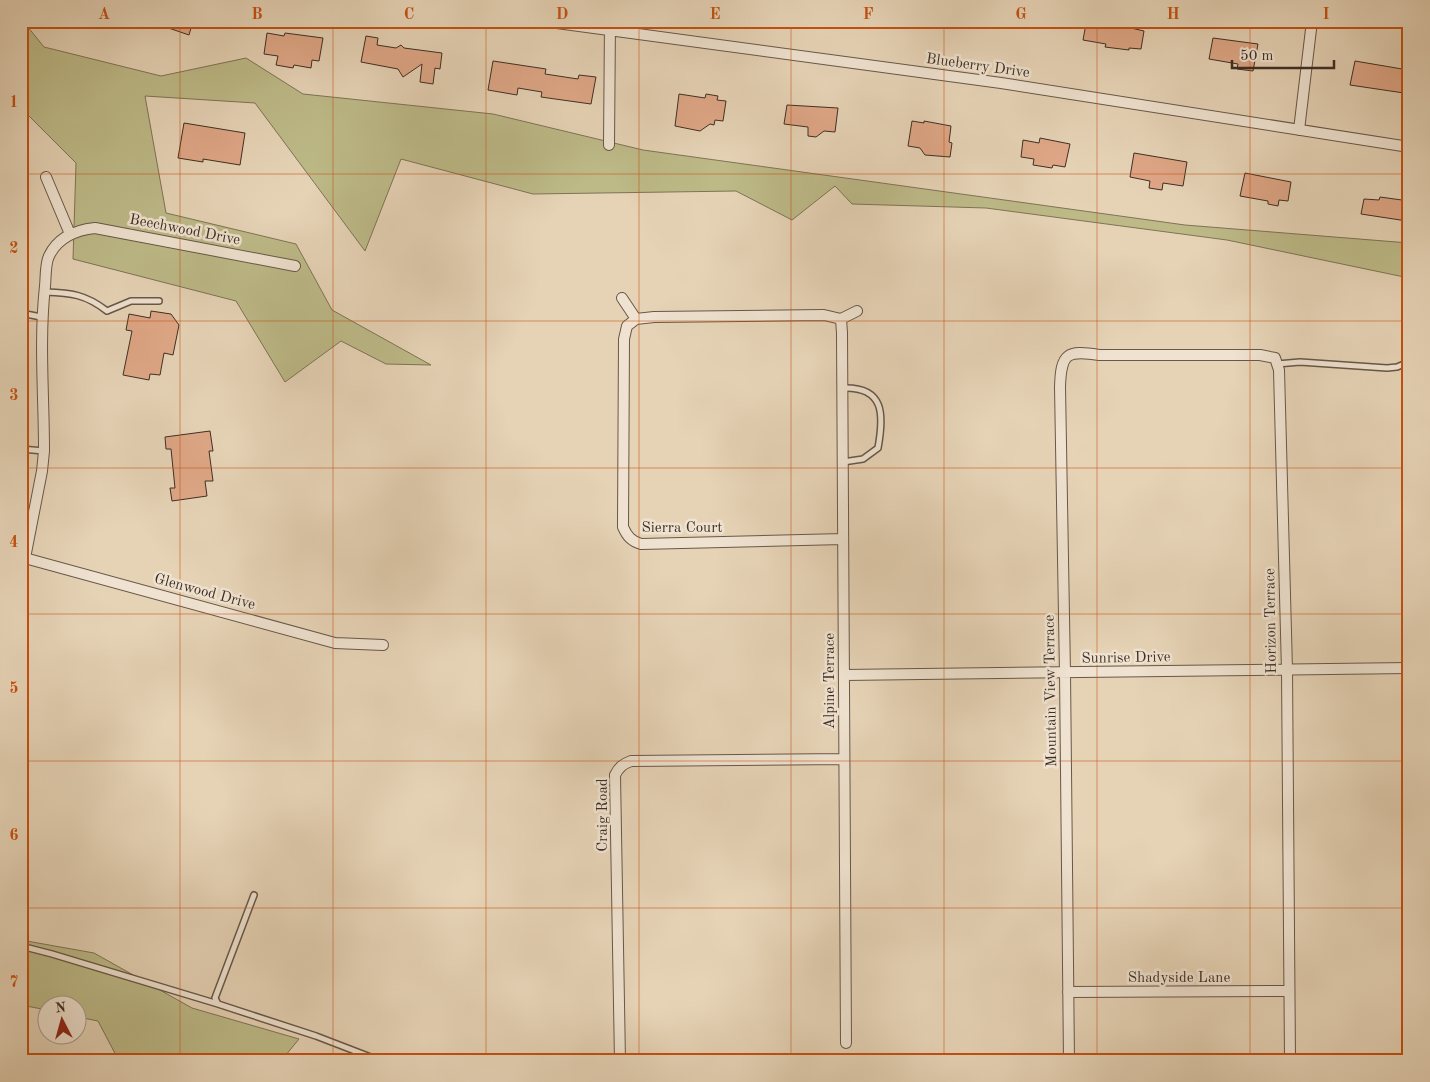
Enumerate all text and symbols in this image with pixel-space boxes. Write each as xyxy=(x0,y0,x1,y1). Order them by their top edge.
text: A xyxy=(98,7,110,23)
text: B xyxy=(251,7,263,23)
text: C xyxy=(404,7,414,23)
text: D xyxy=(556,7,568,23)
text: E xyxy=(709,7,721,23)
text: F xyxy=(863,7,874,23)
text: G xyxy=(1015,7,1027,23)
text: H xyxy=(1166,7,1180,23)
text: I xyxy=(1322,7,1330,23)
scale bar xyxy=(1232,38,1335,70)
text: 50 m xyxy=(1240,49,1274,64)
street label: Blueberry Drive xyxy=(925,52,1031,81)
text: 1 xyxy=(9,95,19,111)
street label: Beechwood Drive xyxy=(128,212,242,249)
text: 2 xyxy=(9,241,19,257)
text: 3 xyxy=(9,388,19,404)
street label: Sierra Court xyxy=(641,521,723,536)
text: 4 xyxy=(9,535,19,551)
street label: Horizon Terrace xyxy=(1263,568,1280,674)
street label: Glenwood Drive xyxy=(153,572,257,613)
street label: Mountain View Terrace xyxy=(1043,614,1060,767)
street label: Alpine Terrace xyxy=(823,633,838,729)
street label: Sunrise Drive xyxy=(1081,650,1171,667)
text: 5 xyxy=(9,681,19,697)
street label: Craig Road xyxy=(596,778,611,852)
text: 6 xyxy=(9,828,19,844)
street label: Shadyside Lane xyxy=(1128,971,1230,986)
text: 7 xyxy=(9,975,19,991)
north arrow xyxy=(38,994,88,1044)
text: N xyxy=(55,1001,67,1016)

